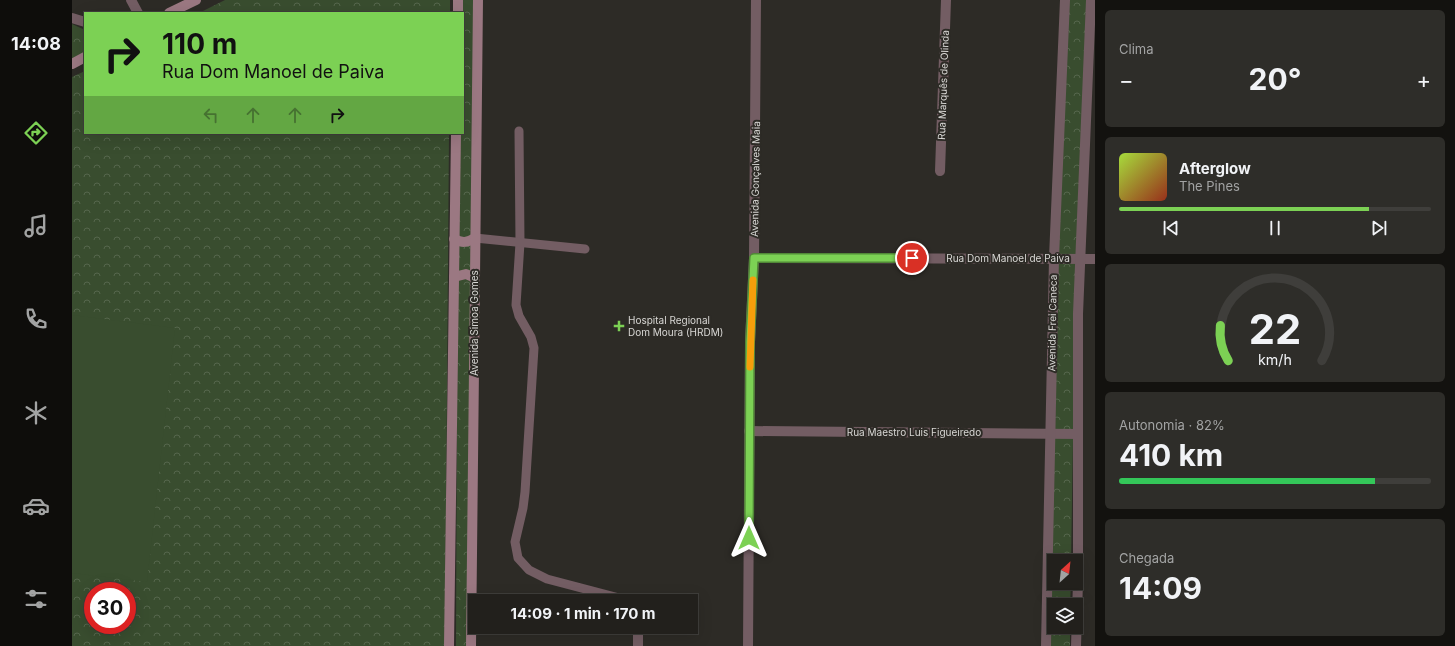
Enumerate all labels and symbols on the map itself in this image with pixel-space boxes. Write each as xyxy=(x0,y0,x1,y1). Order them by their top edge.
street label: Rua Marquês de Olinda xyxy=(935,30,951,140)
street label: Avenida Gonçalves Maia xyxy=(748,121,762,237)
pin xyxy=(895,241,929,275)
street label: Rua Dom Manoel de Paiva xyxy=(946,252,1070,264)
street label: Avenida Simoa Gomes xyxy=(468,270,480,376)
street label: Avenida Frei Caneca xyxy=(1045,275,1059,371)
place label: Hospital Regional Dom Moura (HRDM) xyxy=(628,314,723,338)
marker: Hospital Regional Dom Moura (HRDM) xyxy=(613,320,625,332)
street label: Rua Maestro Luis Figueiredo xyxy=(847,426,981,438)
position arrow xyxy=(728,517,770,559)
north arrow xyxy=(1047,554,1083,590)
speed limit sign: 30 xyxy=(84,582,136,634)

